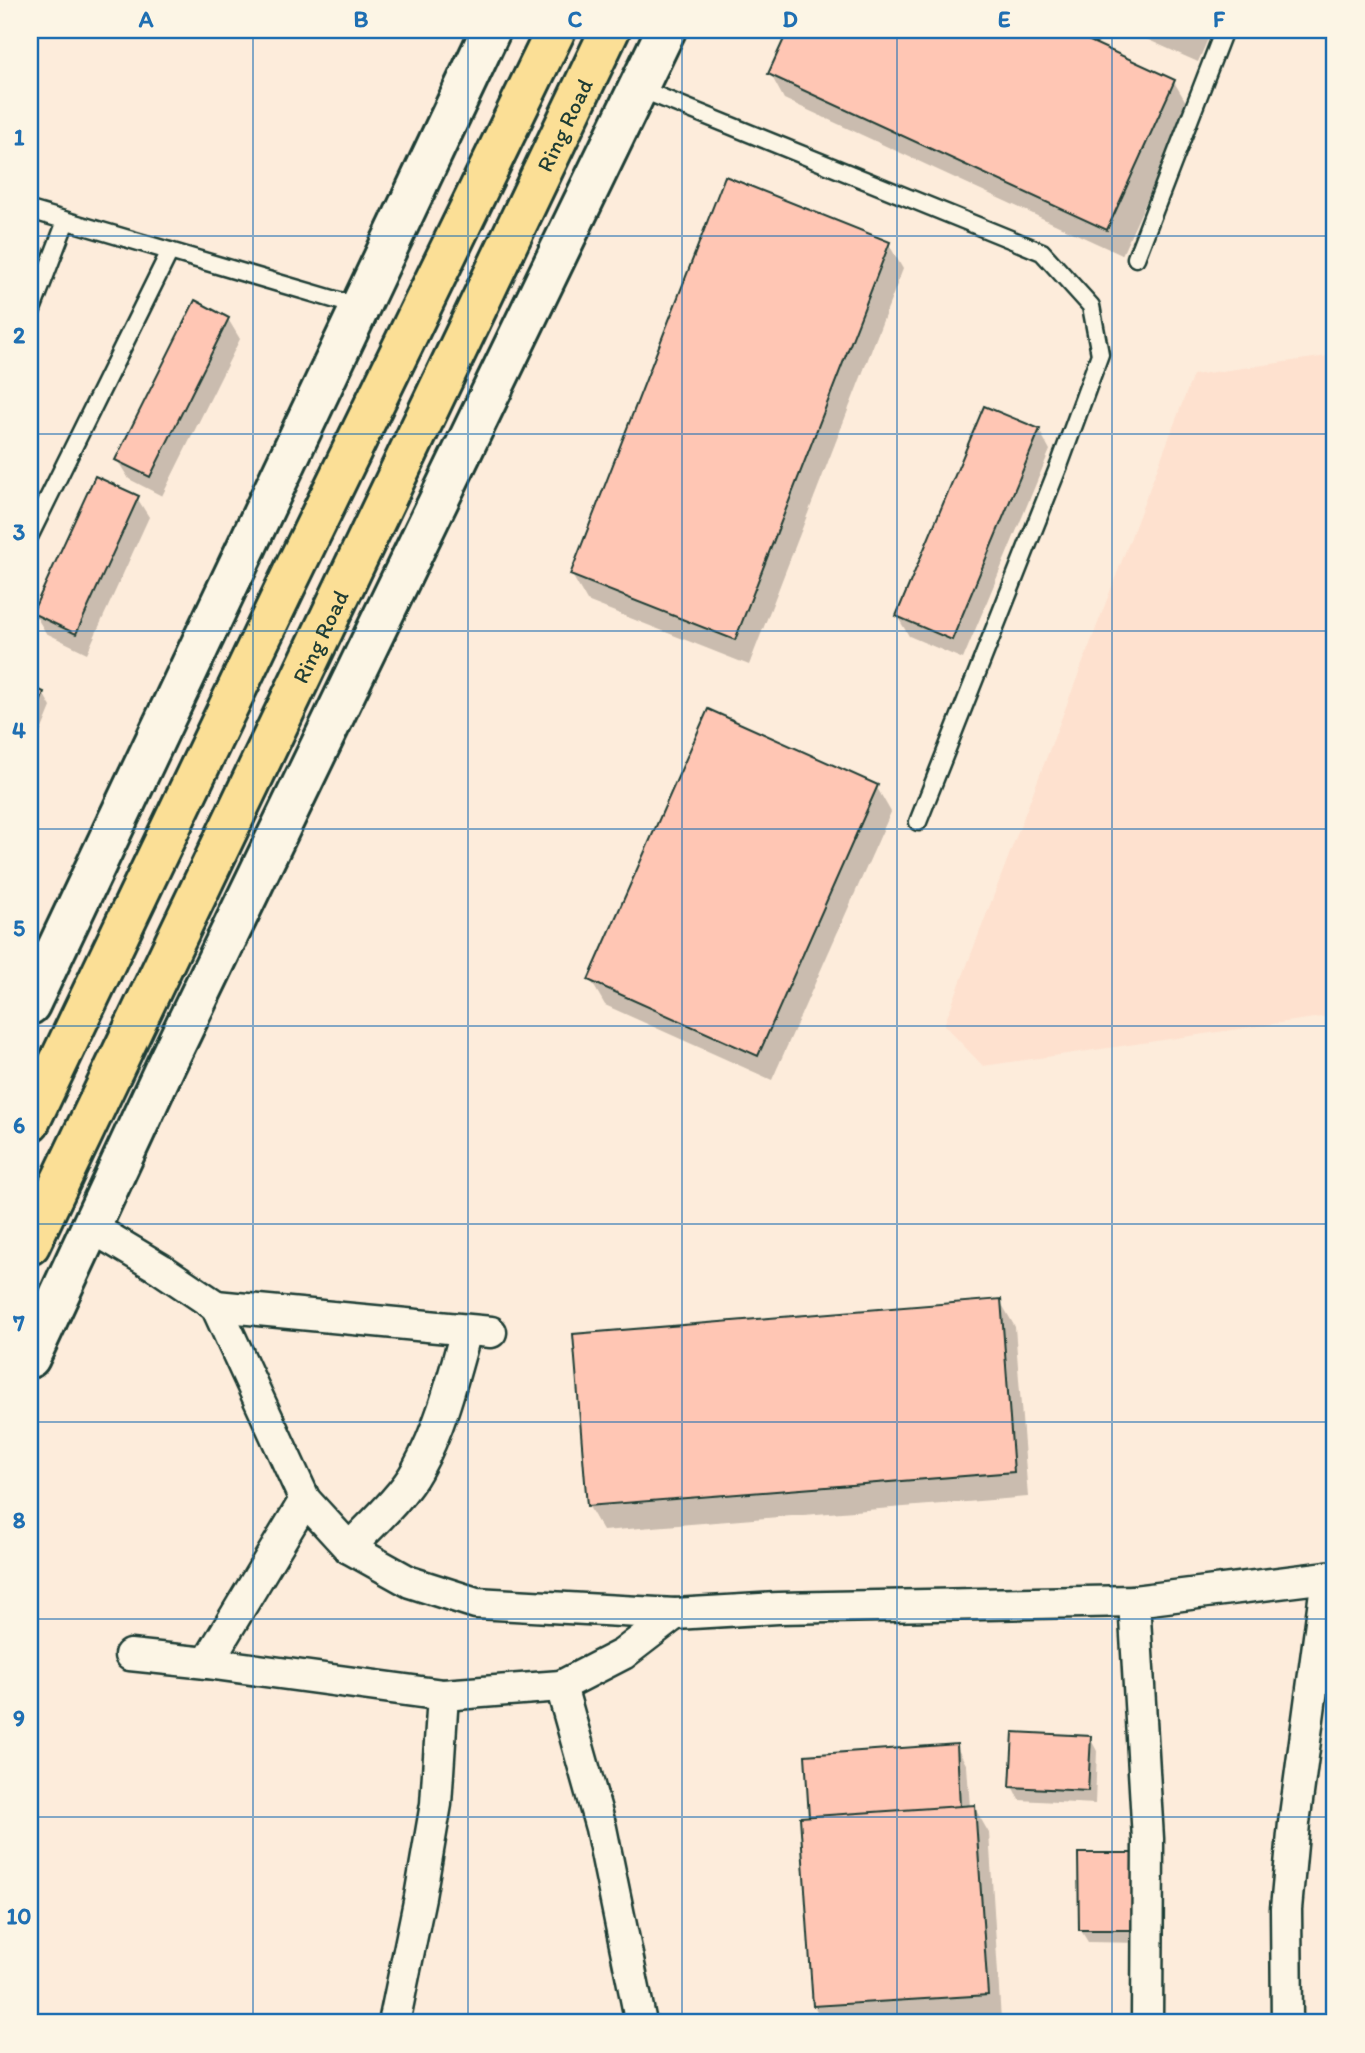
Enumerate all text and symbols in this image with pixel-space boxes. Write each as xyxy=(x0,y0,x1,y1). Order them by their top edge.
text: A xyxy=(138,5,154,33)
text: B xyxy=(354,5,369,33)
text: C xyxy=(568,5,583,33)
text: D xyxy=(782,5,798,33)
text: E xyxy=(998,5,1011,33)
text: F xyxy=(1213,5,1226,33)
street label: Ring Road xyxy=(530,73,599,176)
text: 1 xyxy=(14,123,25,151)
text: 2 xyxy=(13,321,26,349)
text: 3 xyxy=(13,518,26,546)
street label: Ring Road xyxy=(286,585,355,688)
text: 4 xyxy=(12,716,26,744)
text: 5 xyxy=(13,914,25,942)
text: 6 xyxy=(13,1111,25,1139)
text: 7 xyxy=(12,1309,25,1337)
text: 8 xyxy=(13,1506,26,1534)
text: 9 xyxy=(13,1704,25,1732)
text: 10 xyxy=(7,1902,31,1930)

